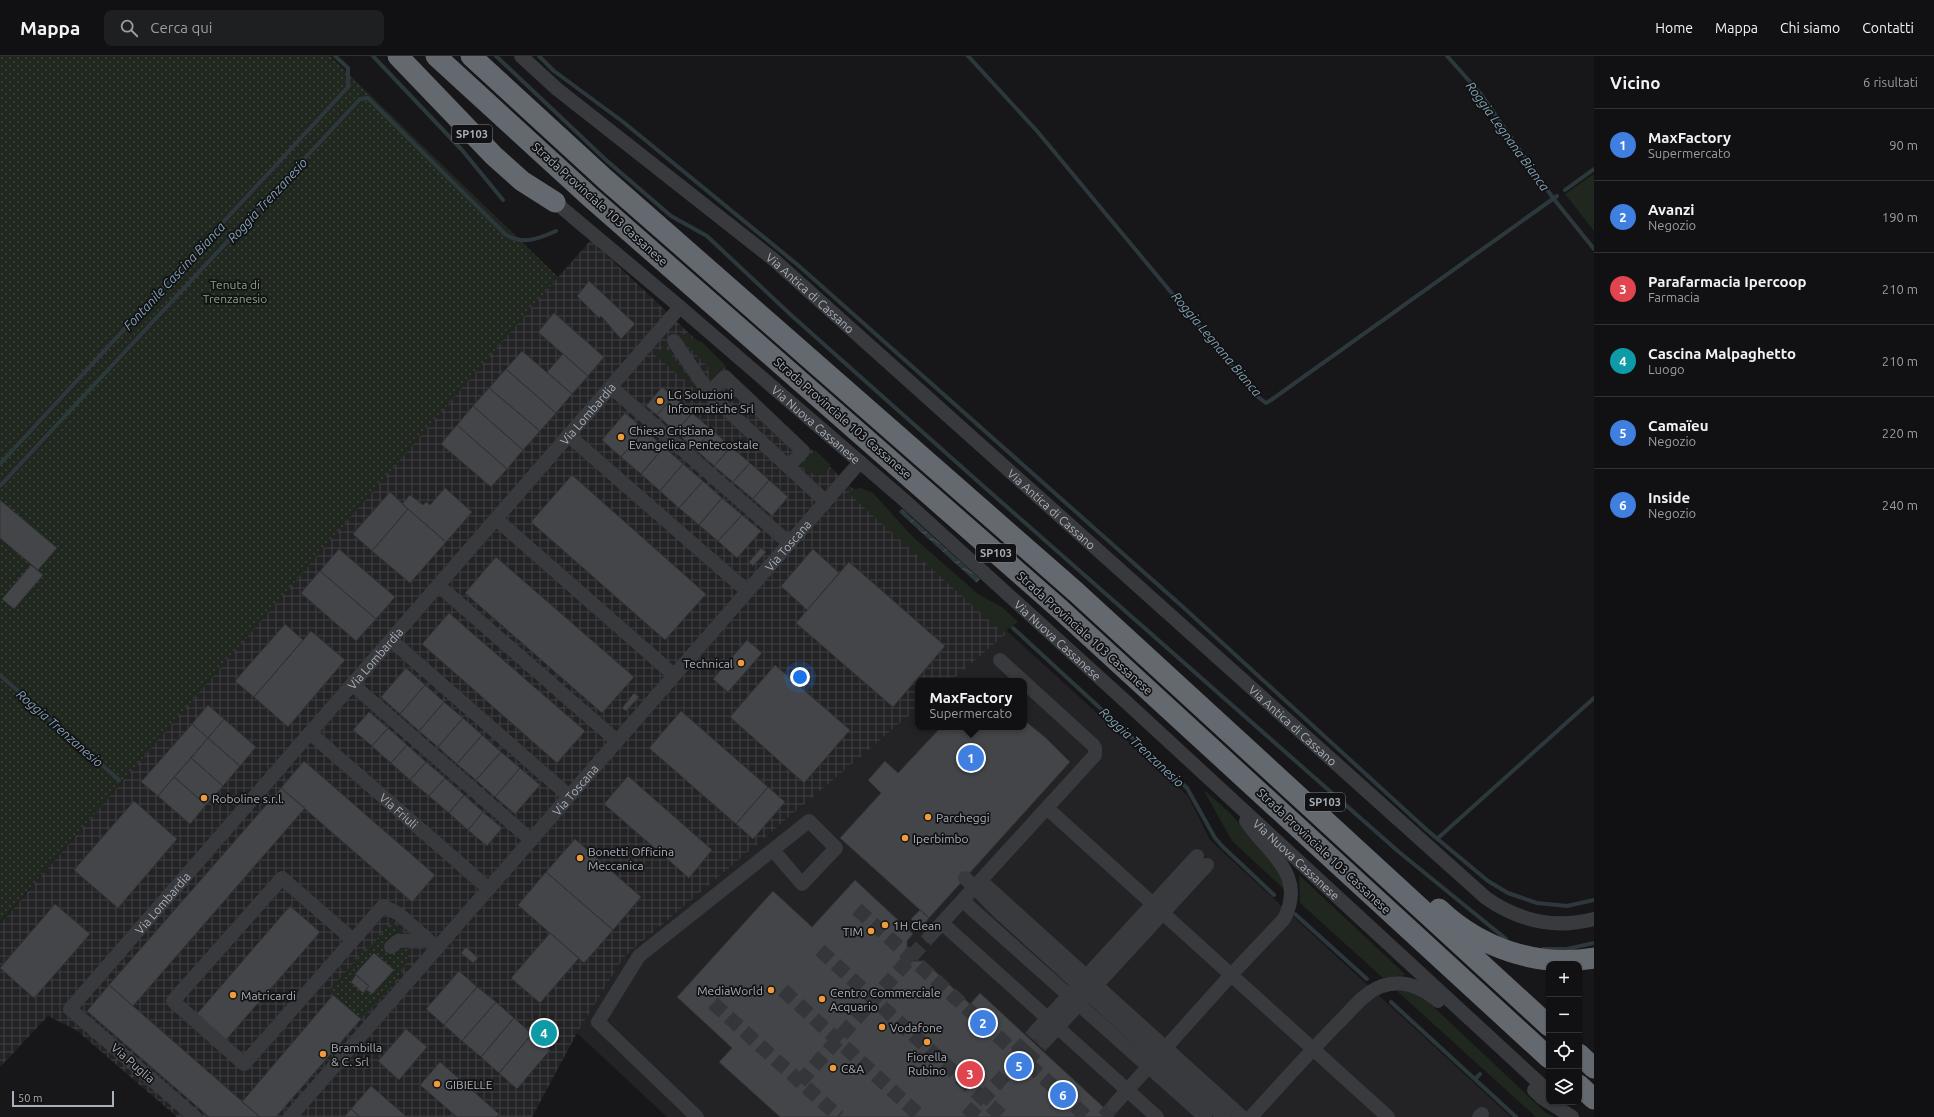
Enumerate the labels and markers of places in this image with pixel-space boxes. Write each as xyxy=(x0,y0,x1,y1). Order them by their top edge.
place label: LG Soluzioni Informatiche Srl xyxy=(668,388,754,415)
marker: LG Soluzioni Informatiche Srl xyxy=(655,396,665,406)
place label: Chiesa Cristiana Evangelica Pentecostale xyxy=(629,424,759,451)
marker: Chiesa Cristiana Evangelica Pentecostale xyxy=(616,432,626,442)
place label: Technical xyxy=(683,657,733,670)
marker: Technical xyxy=(736,658,746,668)
pin: 1 xyxy=(958,743,984,773)
place label: Roboline s.r.l. xyxy=(212,792,284,805)
marker: Roboline s.r.l. xyxy=(199,793,209,803)
place label: Parcheggi xyxy=(936,811,990,824)
marker: Parcheggi xyxy=(923,812,933,822)
place label: Iperbimbo xyxy=(913,832,969,845)
marker: Iperbimbo xyxy=(900,833,910,843)
place label: Bonetti Officina Meccanica xyxy=(588,845,674,872)
marker: Bonetti Officina Meccanica xyxy=(575,853,585,863)
place label: 1H Clean xyxy=(893,919,941,932)
marker: 1H Clean xyxy=(880,920,890,930)
place label: TIM xyxy=(843,925,863,938)
marker: TIM xyxy=(866,926,876,936)
place label: MediaWorld xyxy=(697,984,763,997)
marker: MediaWorld xyxy=(766,985,776,995)
place label: Centro Commerciale Acquario xyxy=(830,986,941,1013)
place label: Matricardi xyxy=(241,989,296,1002)
marker: Matricardi xyxy=(228,990,238,1000)
marker: Centro Commerciale Acquario xyxy=(817,994,827,1004)
pin: 2 xyxy=(970,1008,996,1038)
pin: 4 xyxy=(531,1018,557,1048)
place label: Vodafone xyxy=(890,1021,942,1034)
marker: Vodafone xyxy=(877,1022,887,1032)
marker: Fiorella Rubino xyxy=(922,1037,932,1047)
place label: Brambilla & C. Srl xyxy=(331,1041,382,1068)
marker: Brambilla & C. Srl xyxy=(318,1049,328,1059)
place label: Fiorella Rubino xyxy=(907,1050,947,1077)
pin: 5 xyxy=(1006,1051,1032,1081)
pin: 3 xyxy=(957,1059,983,1089)
place label: C&A xyxy=(841,1062,864,1075)
marker: C&A xyxy=(828,1063,838,1073)
place label: GIBIELLE xyxy=(445,1078,493,1091)
marker: GIBIELLE xyxy=(432,1079,442,1089)
pin: 6 xyxy=(1050,1080,1076,1110)

